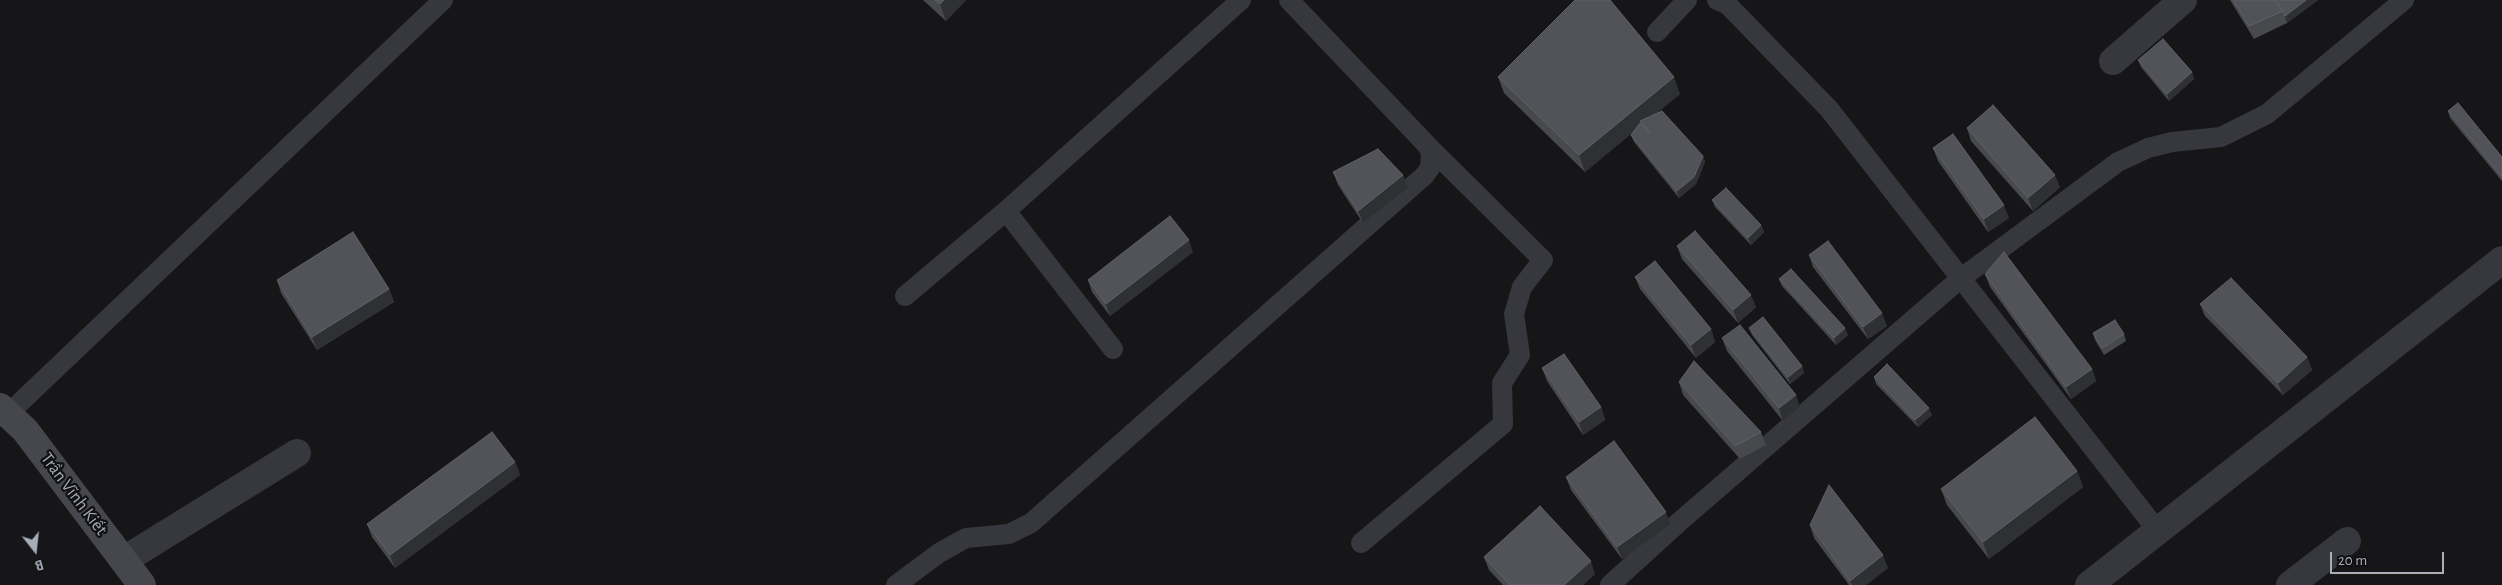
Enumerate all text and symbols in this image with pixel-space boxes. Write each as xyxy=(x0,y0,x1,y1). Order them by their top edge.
street label: Trần Vĩnh Kiết xyxy=(36,448,112,540)
north arrow xyxy=(10,525,60,575)
scale bar xyxy=(2332,542,2446,574)
text: 20 m xyxy=(2338,553,2367,568)
text: B xyxy=(33,557,45,572)

